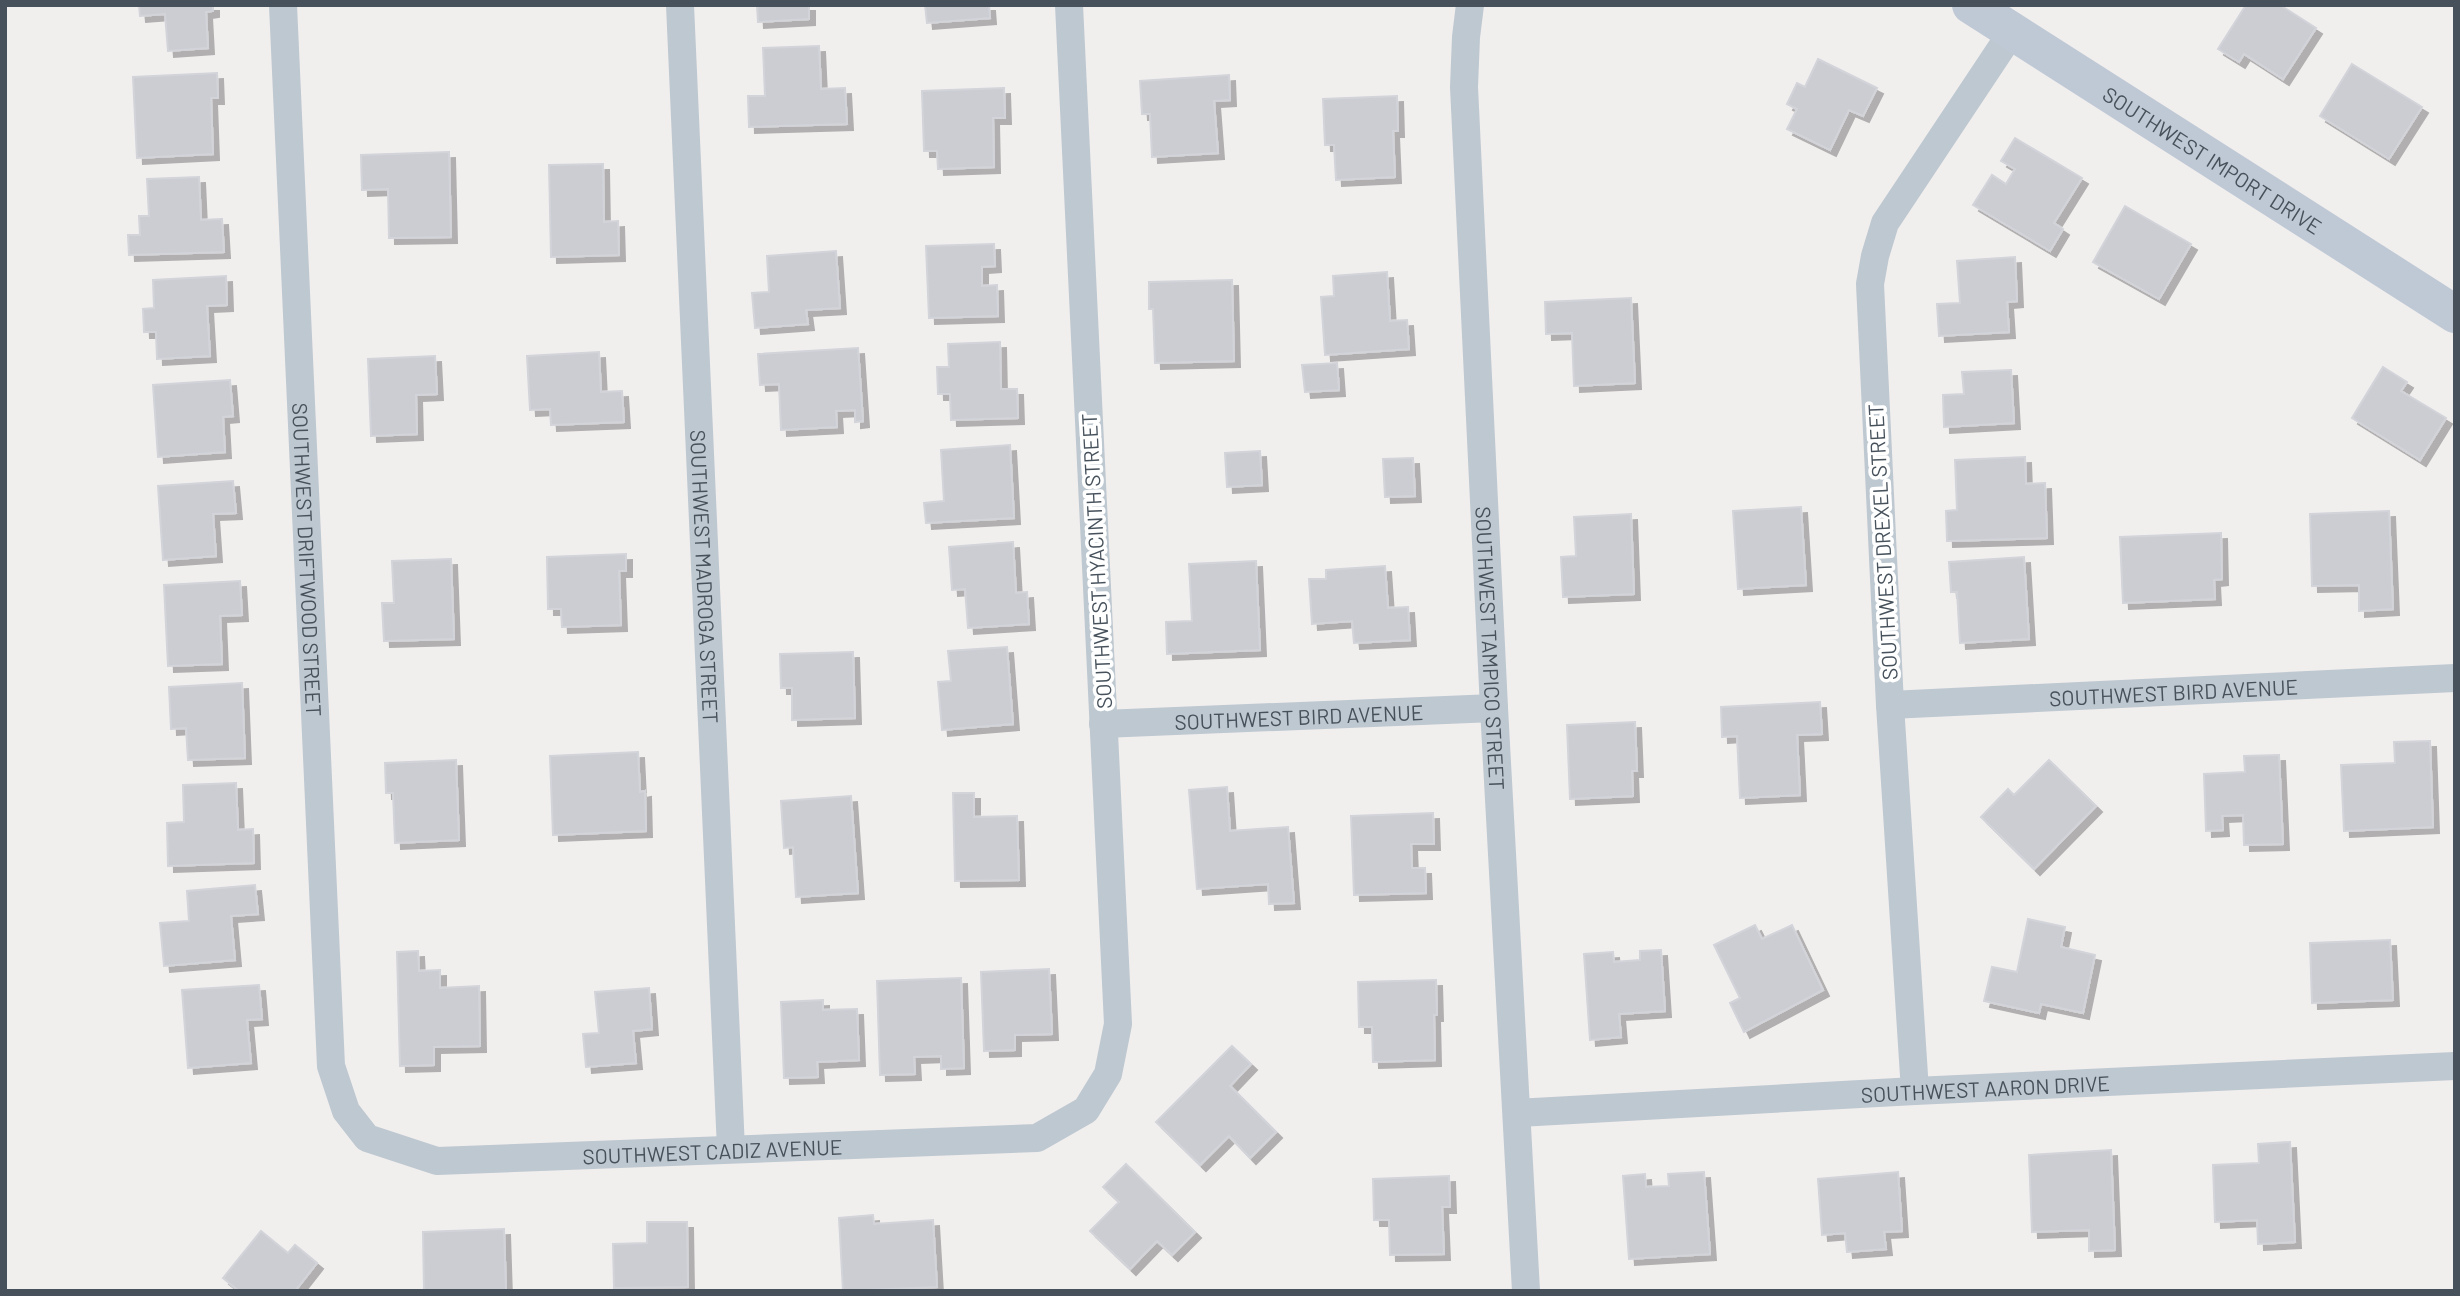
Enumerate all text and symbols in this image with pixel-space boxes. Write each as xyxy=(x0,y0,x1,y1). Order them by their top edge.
street label: SOUTHWEST IMPORT DRIVE xyxy=(2099,80,2327,238)
street label: SOUTHWEST DRIFTWOOD STREET xyxy=(289,402,328,717)
street label: SOUTHWEST DREXEL STREET xyxy=(1862,403,1902,681)
street label: SOUTHWEST HYACINTH STREET xyxy=(1076,412,1116,710)
street label: SOUTHWEST MADROGA STREET xyxy=(686,429,725,724)
street label: SOUTHWEST TAMPICO STREET xyxy=(1472,506,1511,791)
street label: SOUTHWEST BIRD AVENUE xyxy=(2049,673,2299,710)
street label: SOUTHWEST BIRD AVENUE xyxy=(1174,698,1424,734)
street label: SOUTHWEST AARON DRIVE xyxy=(1860,1069,2110,1106)
street label: SOUTHWEST CADIZ AVENUE xyxy=(582,1133,843,1168)

